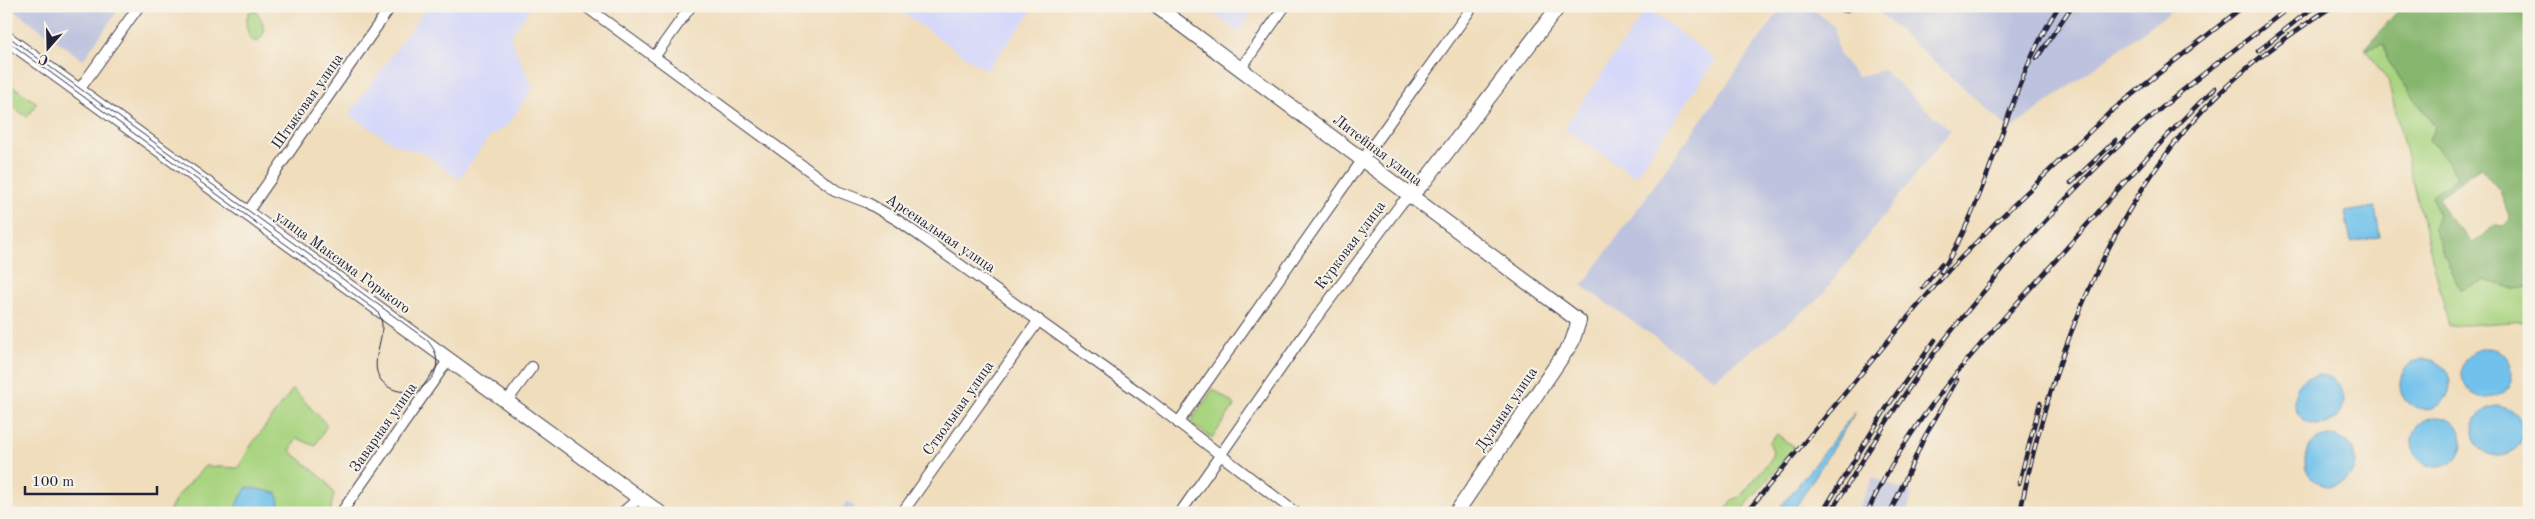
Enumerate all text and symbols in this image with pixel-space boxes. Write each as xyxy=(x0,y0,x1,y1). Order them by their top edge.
north arrow xyxy=(22,22,72,72)
text: С xyxy=(37,51,51,67)
street label: Штыковая улица xyxy=(270,51,347,152)
street label: Литейная улица xyxy=(1330,113,1425,190)
street label: Арсенальная улица xyxy=(883,192,998,277)
street label: Курковая улица xyxy=(1313,198,1390,293)
street label: улица Максима Горького xyxy=(272,209,413,317)
street label: Ствольная улица xyxy=(921,358,998,459)
street label: Дульная улица xyxy=(1474,365,1541,455)
street label: Заварная улица xyxy=(348,380,421,475)
scale bar xyxy=(25,464,158,496)
text: 100 m xyxy=(32,475,74,490)

